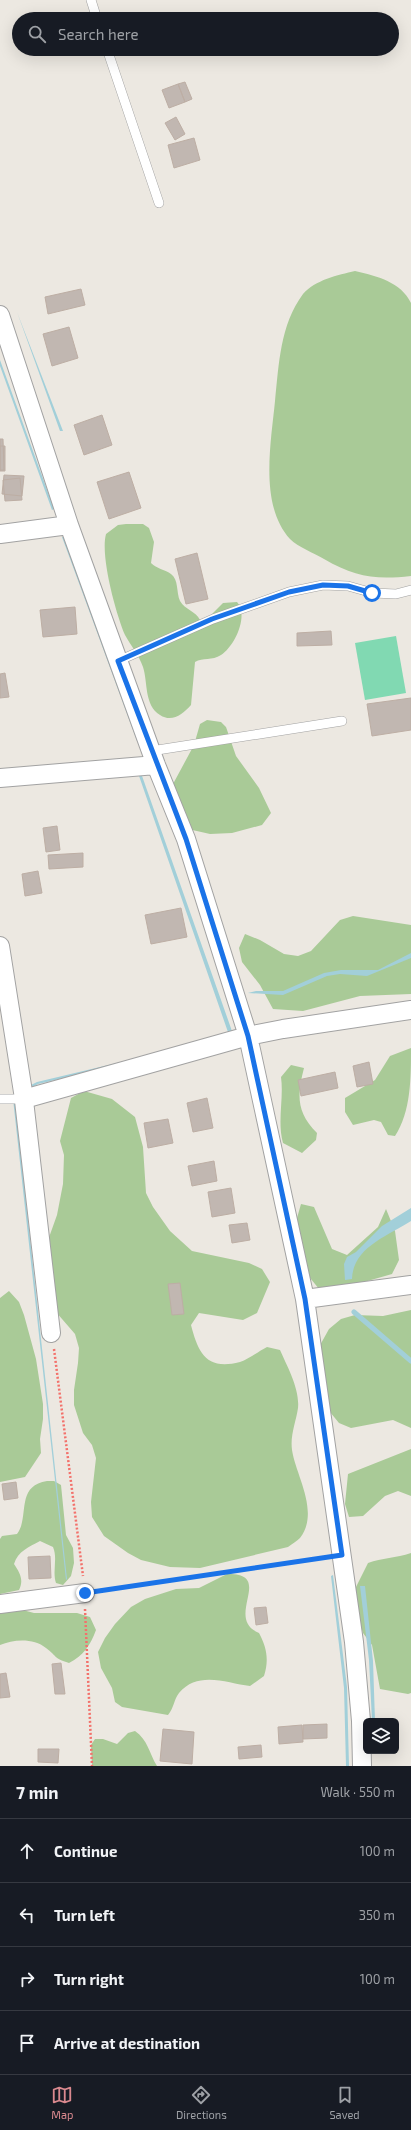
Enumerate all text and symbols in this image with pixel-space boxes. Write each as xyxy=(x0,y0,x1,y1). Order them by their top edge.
search box xyxy=(12,12,399,56)
icon: search xyxy=(26,23,48,45)
text: Search here xyxy=(58,25,139,43)
route start xyxy=(363,584,381,602)
route end xyxy=(76,1584,94,1602)
map controls xyxy=(363,1718,399,1754)
button: layers xyxy=(363,1718,399,1754)
text: 7 min xyxy=(16,1782,59,1802)
text: Walk · 550 m xyxy=(320,1784,395,1800)
icon: ahead xyxy=(16,1840,38,1862)
text: Continue xyxy=(54,1842,117,1860)
text: 100 m xyxy=(360,1843,395,1859)
icon: left xyxy=(16,1904,38,1926)
text: Turn left xyxy=(54,1906,115,1924)
text: 350 m xyxy=(359,1907,395,1923)
icon: right xyxy=(16,1968,38,1990)
text: Turn right xyxy=(54,1970,124,1988)
text: 100 m xyxy=(360,1971,395,1987)
icon: arrive xyxy=(16,2032,38,2054)
text: Arrive at destination xyxy=(54,2034,200,2052)
tab: Map xyxy=(51,2084,73,2121)
tab: Directions xyxy=(176,2084,227,2121)
tab: Saved xyxy=(329,2084,360,2121)

